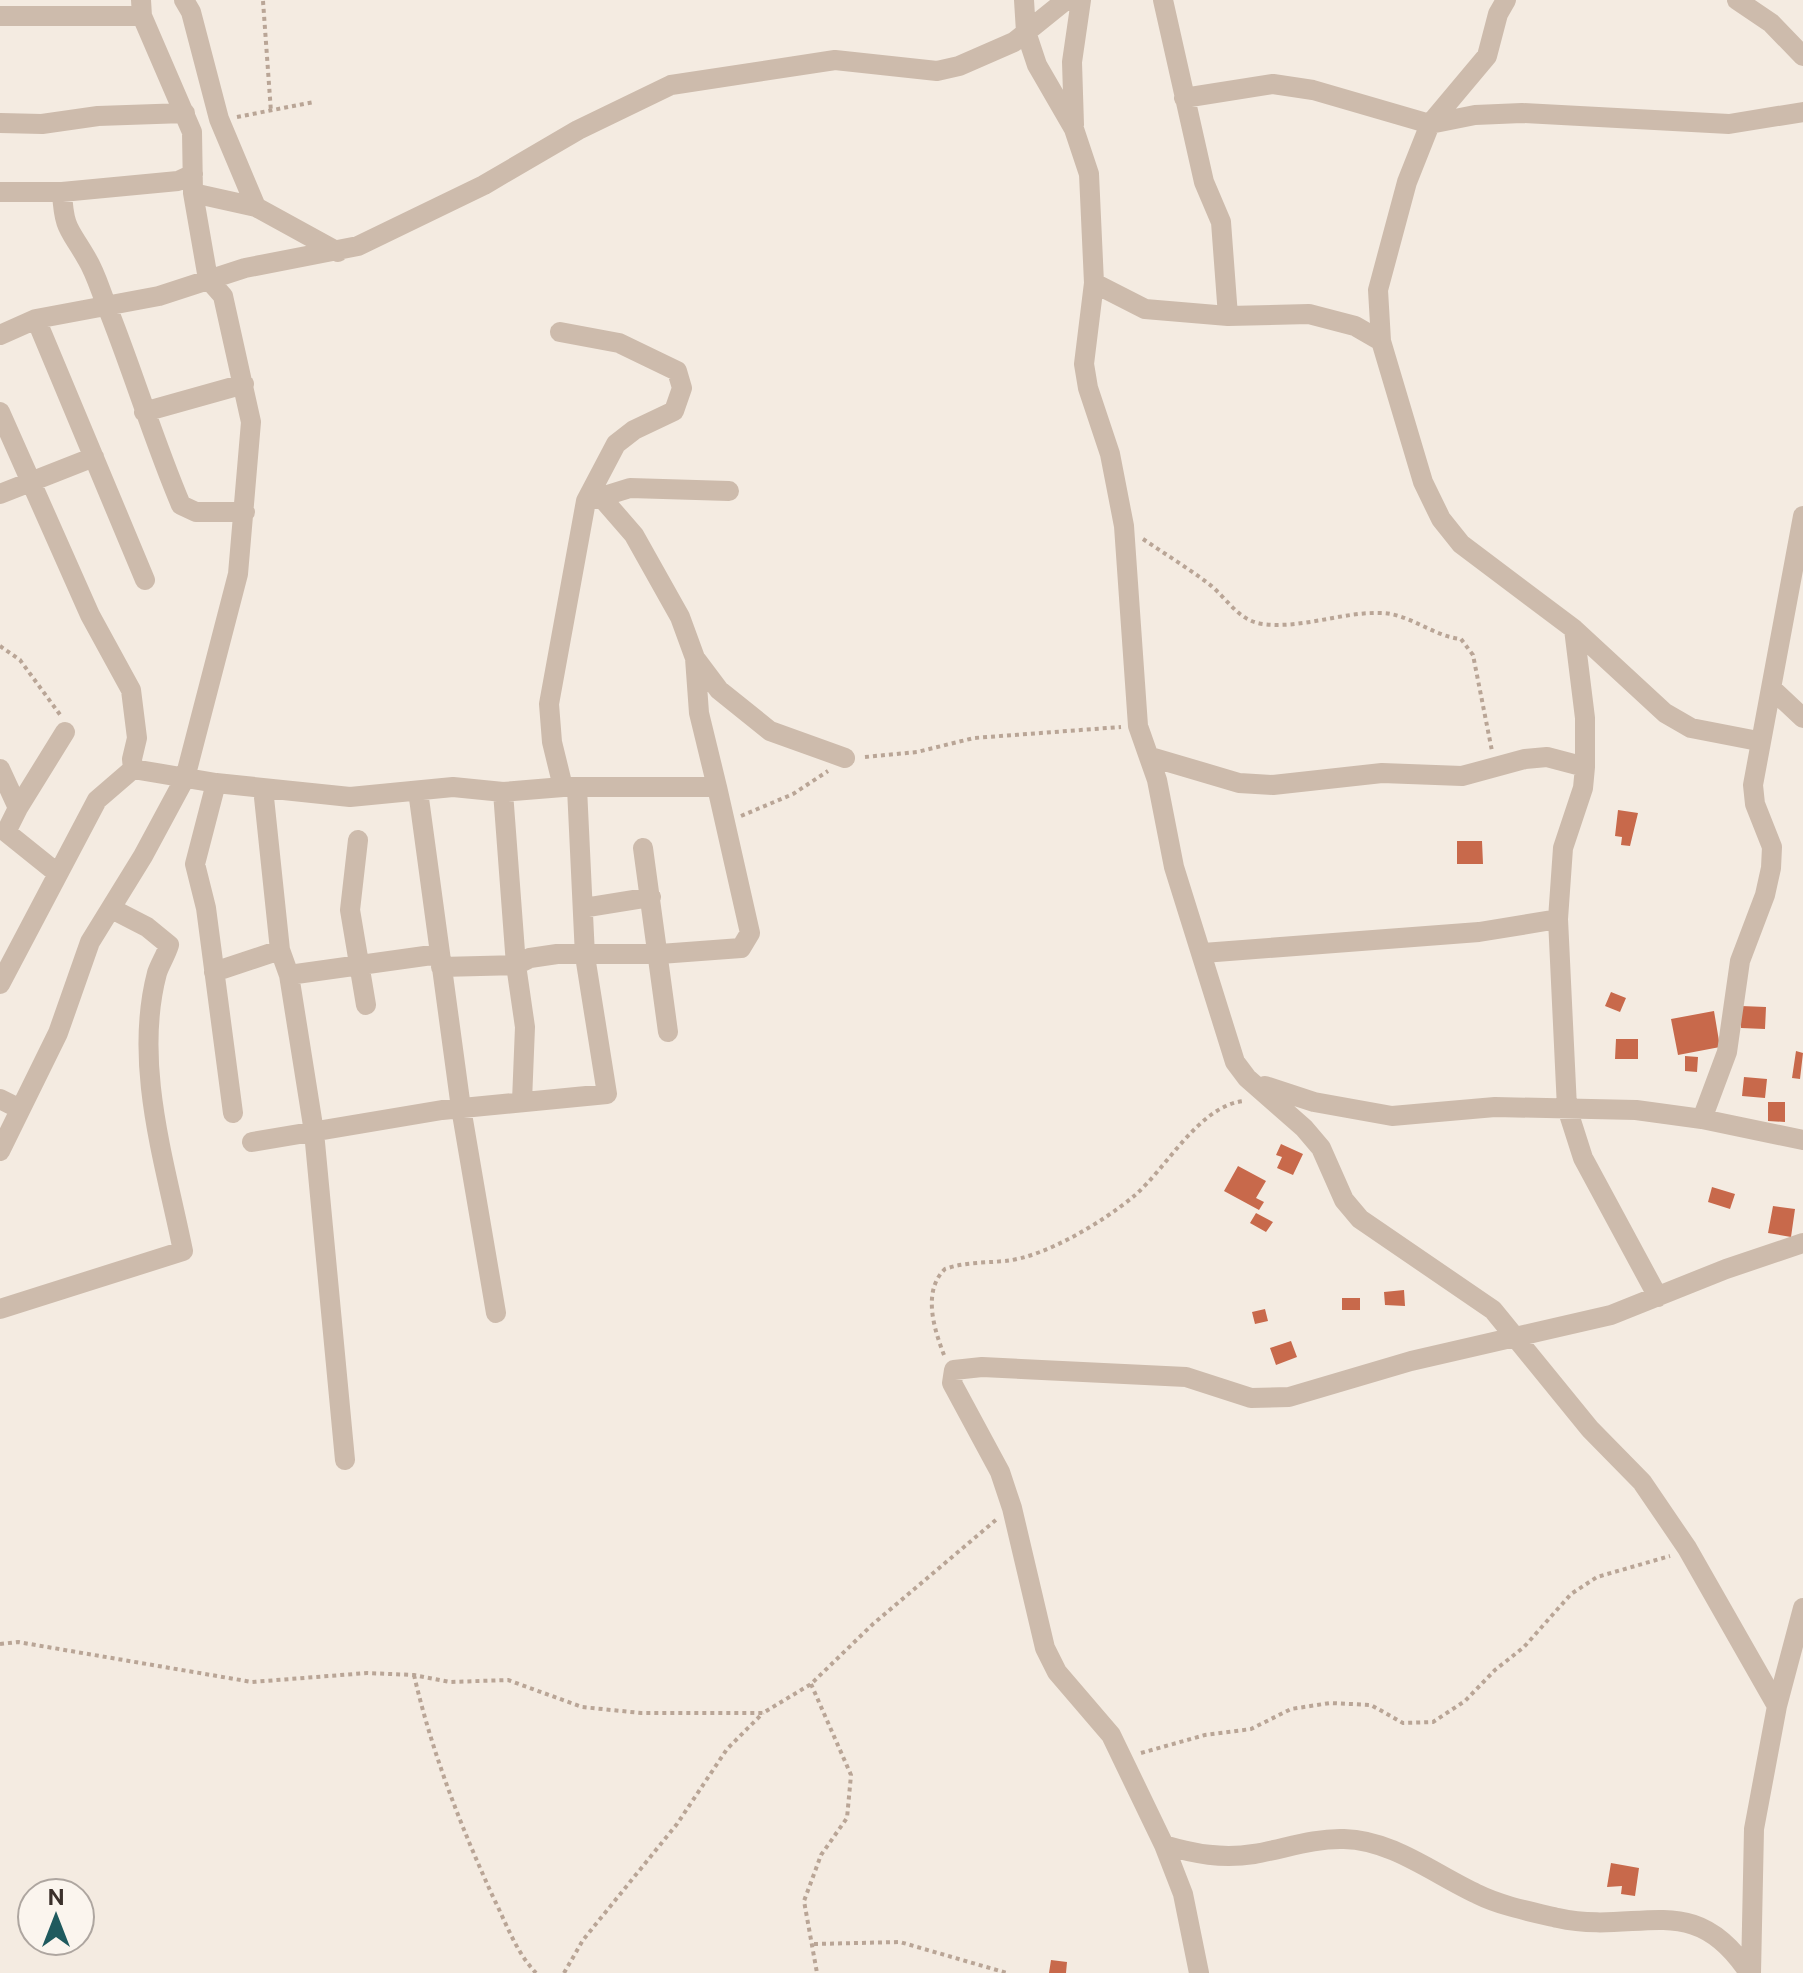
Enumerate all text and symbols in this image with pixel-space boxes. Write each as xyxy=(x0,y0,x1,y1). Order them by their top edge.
north arrow xyxy=(16,1877,96,1957)
text: N xyxy=(47,1884,65,1910)

